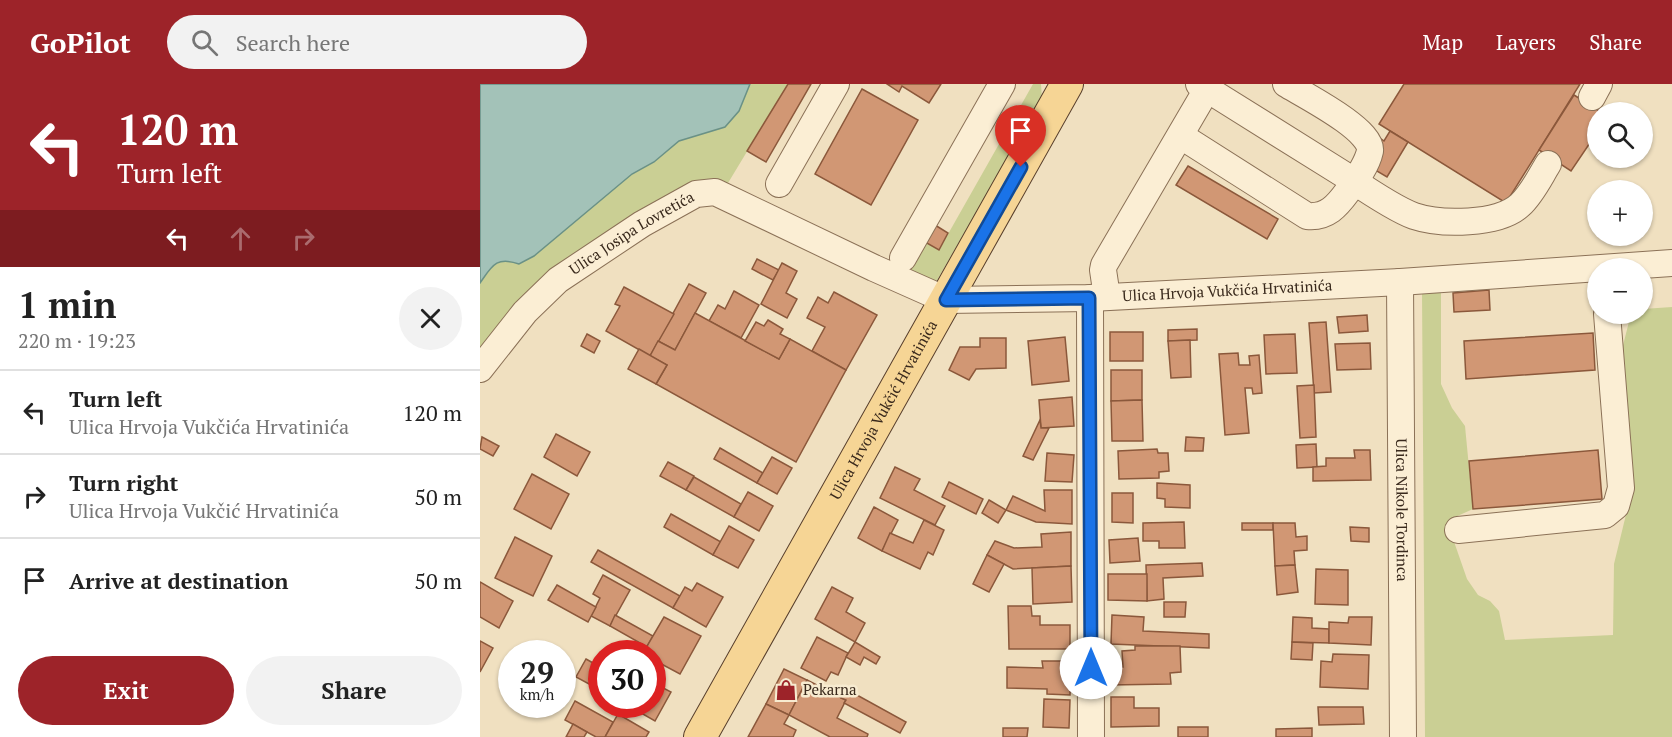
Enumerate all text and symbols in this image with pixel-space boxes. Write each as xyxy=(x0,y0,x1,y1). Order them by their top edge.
search box xyxy=(167,15,587,69)
text: GoPilot xyxy=(30,24,131,61)
icon: search xyxy=(188,26,221,59)
text: Search here xyxy=(236,28,350,57)
text: Map xyxy=(1422,28,1463,56)
text: Layers xyxy=(1496,28,1556,56)
text: Share xyxy=(1589,28,1642,56)
text: 120 m xyxy=(117,101,238,157)
map controls xyxy=(1587,102,1653,324)
button: search xyxy=(1587,102,1653,168)
pin xyxy=(995,105,1046,167)
icon: left xyxy=(18,108,96,186)
icon: arrive xyxy=(1004,114,1037,147)
text: Turn left xyxy=(117,155,222,191)
button: + xyxy=(1587,180,1653,246)
street label: Ulica Josipa Lovretića xyxy=(565,186,698,279)
icon: left xyxy=(161,222,194,255)
icon: ahead xyxy=(224,222,257,255)
icon: right xyxy=(287,222,320,255)
button: − xyxy=(1587,258,1653,324)
street label: Ulica Hrvoja Vukčića Hrvatinića xyxy=(1122,274,1333,305)
text: 1 min xyxy=(18,281,116,328)
button: close xyxy=(399,287,462,350)
street label: Ulica Hrvoja Vukčić Hrvatinića xyxy=(824,316,941,503)
text: 220 m · 19:23 xyxy=(18,327,136,354)
text: Turn left xyxy=(69,384,162,413)
icon: left xyxy=(18,396,51,429)
text: 120 m xyxy=(402,398,462,427)
text: Ulica Hrvoja Vukčića Hrvatinića xyxy=(69,413,349,440)
street label: Ulica Nikole Tordinca xyxy=(1392,438,1413,582)
text: Turn right xyxy=(69,468,178,497)
icon: right xyxy=(18,480,51,513)
text: 50 m xyxy=(414,482,462,511)
text: Ulica Hrvoja Vukčić Hrvatinića xyxy=(69,497,339,524)
icon: arrive xyxy=(18,564,51,597)
text: Arrive at destination xyxy=(69,566,288,595)
text: 50 m xyxy=(414,566,462,595)
position arrow xyxy=(1059,636,1123,700)
speed limit sign: 30 xyxy=(588,640,666,718)
text: 29 xyxy=(520,652,554,692)
button: Exit xyxy=(18,656,234,725)
button: Share xyxy=(246,656,462,725)
shop icon: Pekarna xyxy=(774,678,798,702)
place label: Pekarna xyxy=(803,679,857,699)
text: km/h xyxy=(520,684,554,704)

